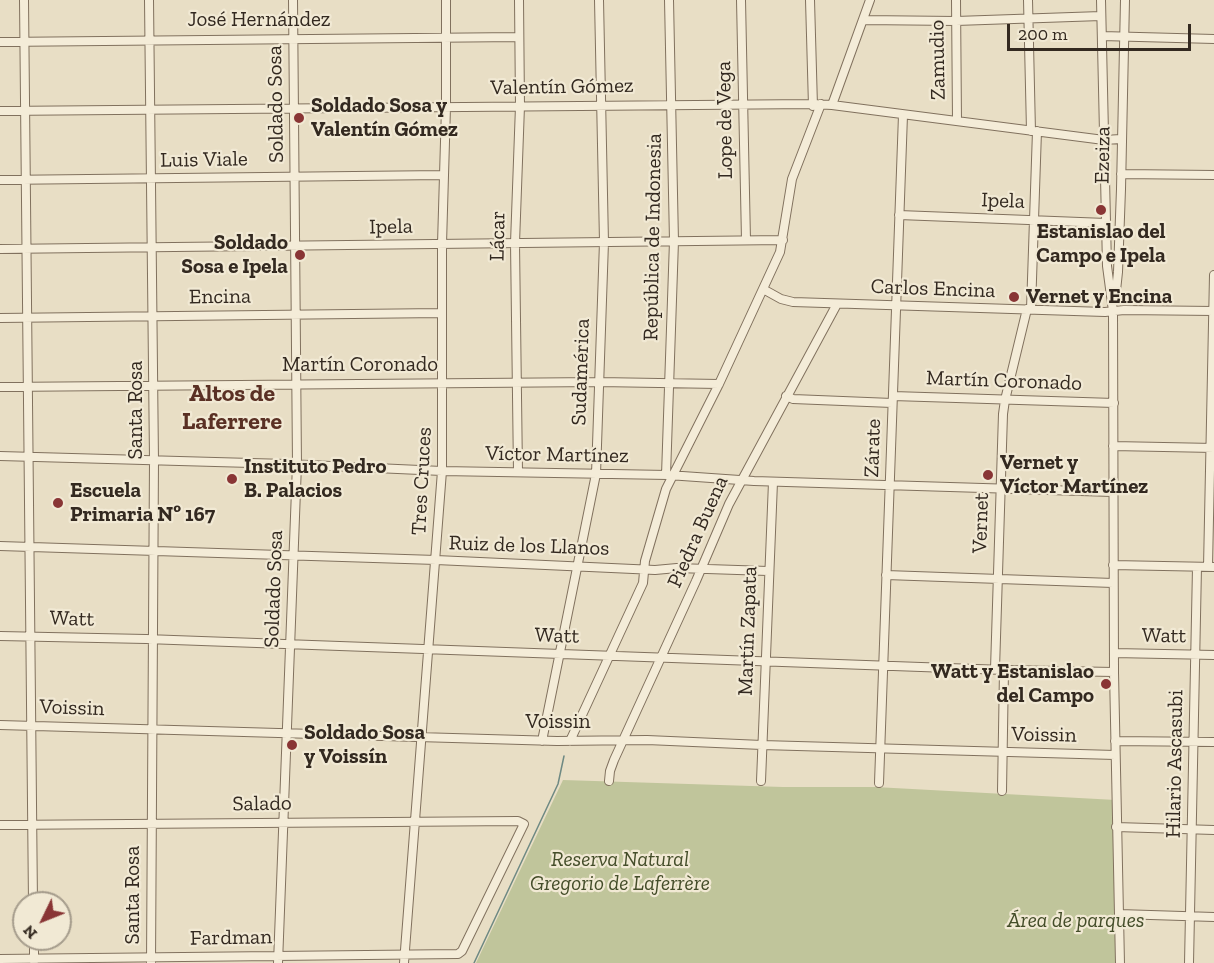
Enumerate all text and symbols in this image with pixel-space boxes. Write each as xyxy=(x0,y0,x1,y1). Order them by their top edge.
street label: José Hernández xyxy=(187,7,331,33)
scale bar xyxy=(1010,12,1194,50)
street label: Zamudio xyxy=(925,20,951,100)
text: 200 m xyxy=(1018,23,1068,45)
street label: Soldado Sosa xyxy=(262,45,290,163)
street label: Lope de Vega xyxy=(711,61,739,179)
street label: Valentín Gómez xyxy=(490,73,634,101)
place label: Soldado Sosa y Valentín Gómez xyxy=(311,93,458,143)
marker: Soldado Sosa y Valentín Gómez xyxy=(292,111,306,125)
street label: Ezeiza xyxy=(1090,126,1116,184)
street label: República de Indonesia xyxy=(639,133,667,341)
street label: Luis Viale xyxy=(160,147,248,173)
street label: Ipela xyxy=(981,188,1025,214)
marker: Estanislao del Campo e Ipela xyxy=(1094,203,1108,217)
street label: Lácar xyxy=(485,211,511,261)
street label: Ipela xyxy=(369,214,413,240)
place label: Estanislao del Campo e Ipela xyxy=(1036,219,1166,269)
place label: Soldado Sosa e Ipela xyxy=(181,230,288,280)
marker: Soldado Sosa e Ipela xyxy=(293,248,307,262)
street label: Carlos Encina xyxy=(870,274,996,304)
street label: Encina xyxy=(189,284,251,310)
place label: Vernet y Encina xyxy=(1026,284,1172,310)
marker: Vernet y Encina xyxy=(1007,290,1021,304)
street label: Sudamérica xyxy=(567,318,595,426)
street label: Martín Coronado xyxy=(282,352,438,378)
street label: Santa Rosa xyxy=(123,361,149,459)
street label: Martín Coronado xyxy=(926,366,1082,396)
district label: Altos de Laferrere xyxy=(182,380,282,436)
street label: Zárate xyxy=(859,418,887,478)
street label: Tres Cruces xyxy=(407,426,437,536)
street label: Víctor Martínez xyxy=(485,441,629,469)
place label: Vernet y Víctor Martínez xyxy=(1000,450,1148,500)
place label: Instituto Pedro B. Palacios xyxy=(244,454,386,504)
marker: Vernet y Víctor Martínez xyxy=(981,468,995,482)
marker: Instituto Pedro B. Palacios xyxy=(225,472,239,486)
street label: Piedra Buena xyxy=(662,472,734,592)
place label: Escuela Primaria Nº 167 xyxy=(70,478,215,528)
street label: Vernet xyxy=(967,492,995,554)
marker: Escuela Primaria Nº 167 xyxy=(51,496,65,510)
street label: Soldado Sosa xyxy=(259,530,289,648)
street label: Ruiz de los Llanos xyxy=(448,531,610,561)
street label: Martín Zapata xyxy=(733,566,763,696)
street label: Watt xyxy=(49,606,95,632)
street label: Watt xyxy=(534,623,580,649)
street label: Watt xyxy=(1142,623,1186,649)
place label: Watt y Estanislao del Campo xyxy=(931,659,1094,709)
marker: Watt y Estanislao del Campo xyxy=(1099,677,1113,691)
street label: Hilario Ascasubi xyxy=(1161,690,1189,838)
street label: Voissin xyxy=(39,694,105,722)
street label: Voissin xyxy=(525,709,591,735)
place label: Soldado Sosa y Voissín xyxy=(304,720,425,770)
street label: Voissin xyxy=(1011,722,1077,748)
marker: Soldado Sosa y Voissín xyxy=(285,738,299,752)
street label: Salado xyxy=(232,791,292,817)
street label: Santa Rosa xyxy=(120,846,146,944)
park label: Reserva Natural Gregorio de Laferrère xyxy=(530,847,710,897)
north arrow xyxy=(12,891,72,951)
park label: Área de parques xyxy=(1007,908,1145,934)
text: N xyxy=(19,921,41,943)
street label: Fardman xyxy=(190,925,272,951)

